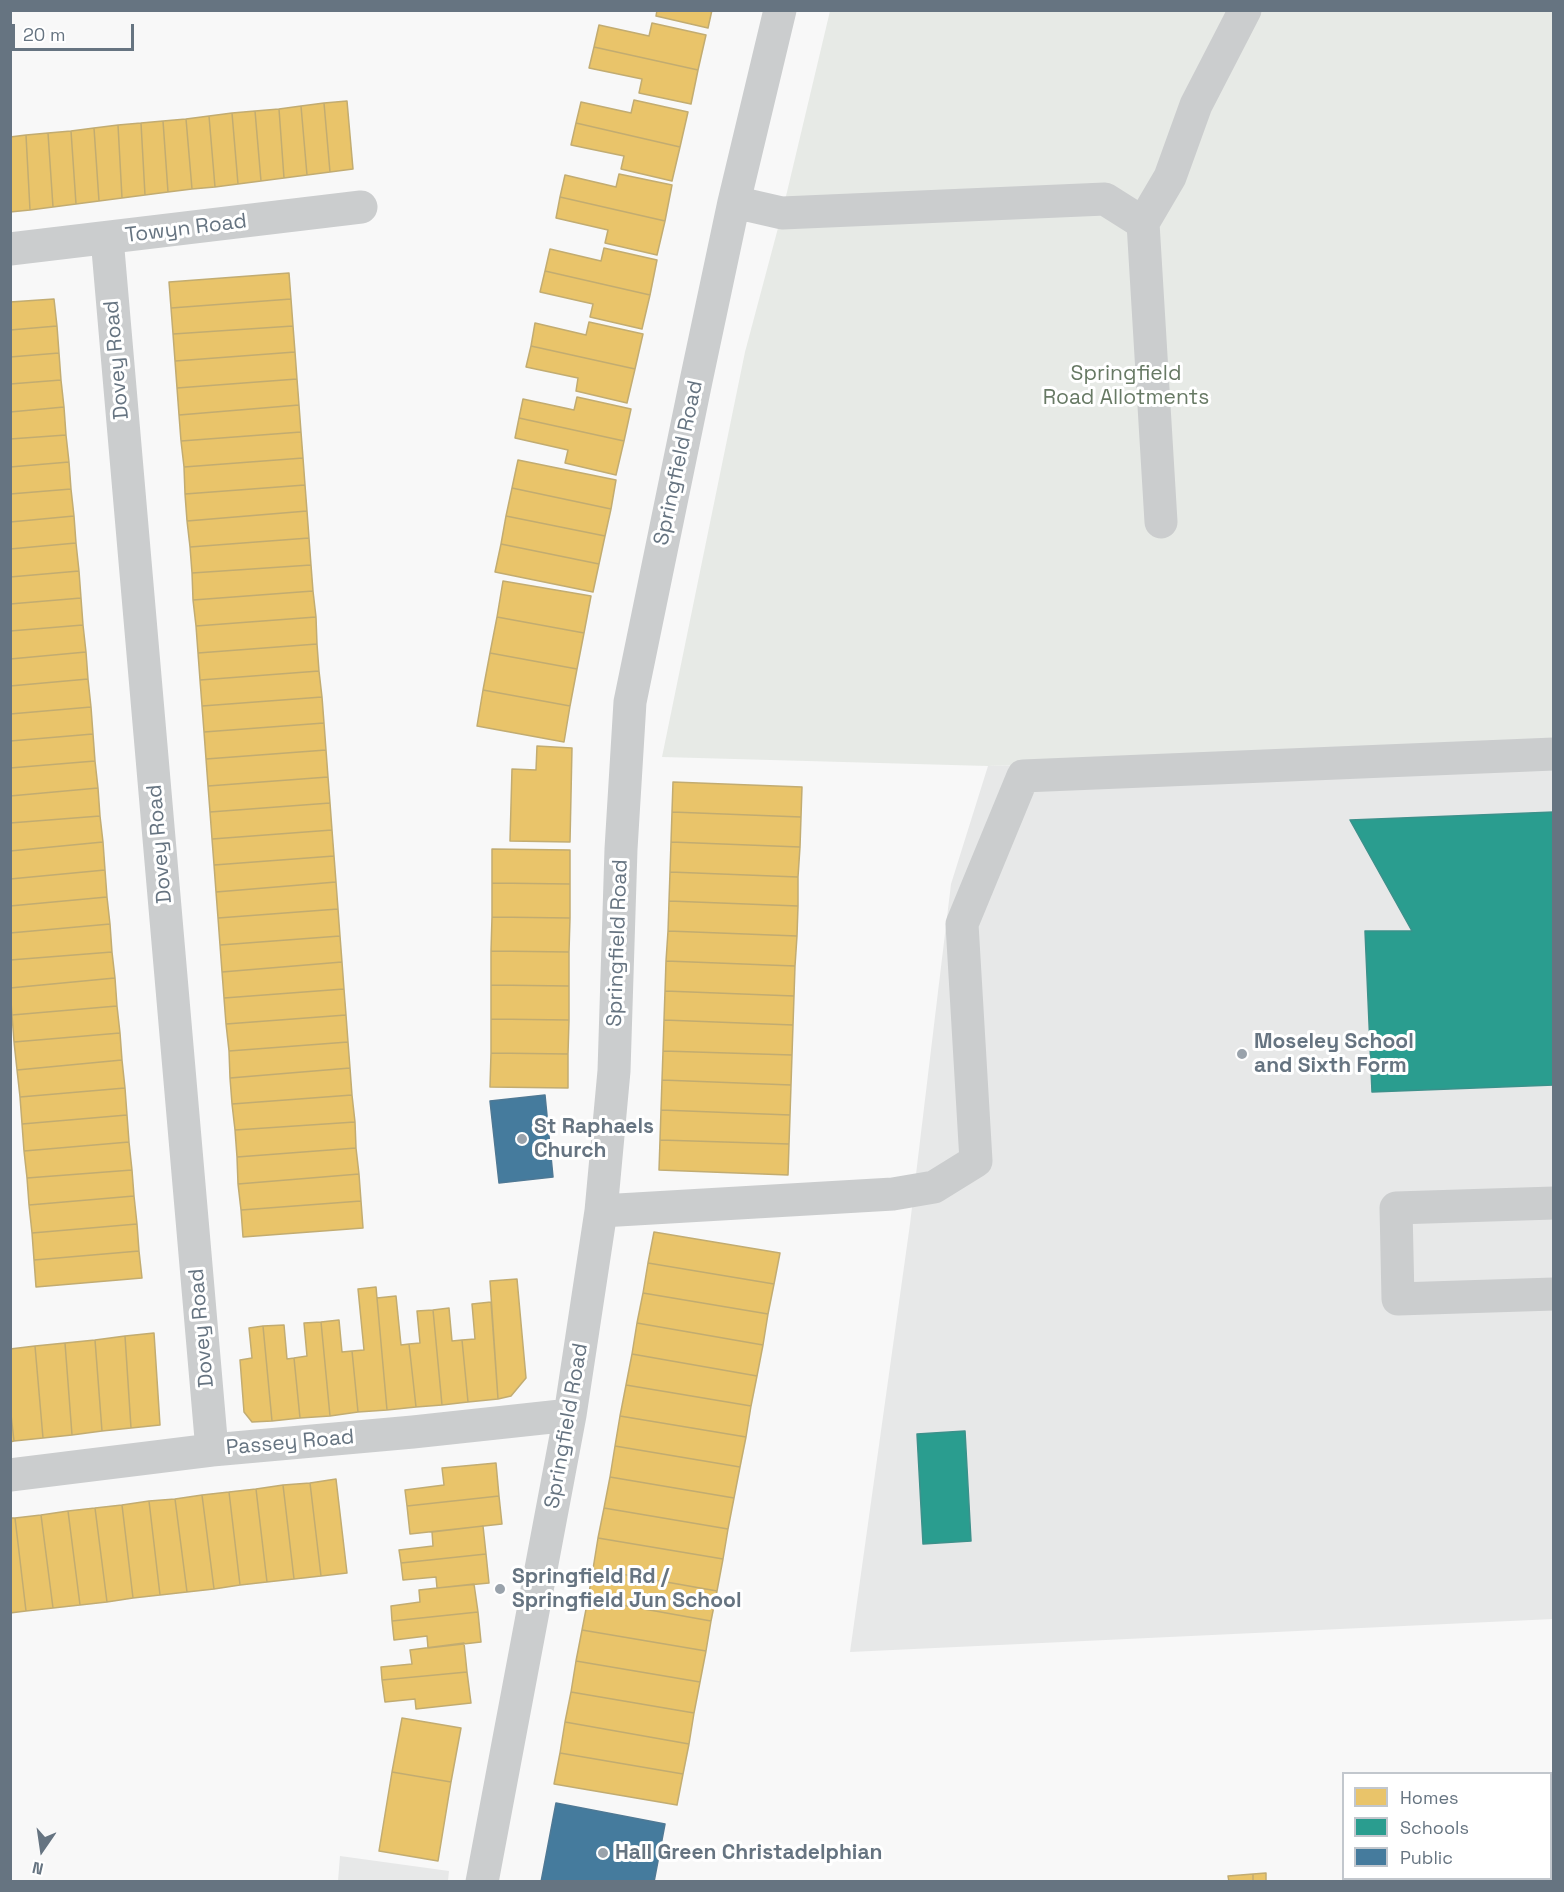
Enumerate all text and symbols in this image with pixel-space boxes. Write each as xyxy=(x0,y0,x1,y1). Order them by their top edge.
scale bar xyxy=(15,12,136,50)
text: 20 m xyxy=(23,23,66,46)
street label: Towyn Road xyxy=(124,209,248,249)
street label: Dovey Road xyxy=(99,299,135,421)
park label: Springfield Road Allotments xyxy=(1043,361,1209,411)
street label: Springfield Road xyxy=(649,378,709,548)
street label: Dovey Road xyxy=(142,783,178,905)
street label: Springfield Road xyxy=(602,859,634,1027)
place label: Moseley School and Sixth Form xyxy=(1254,1029,1414,1079)
marker: Moseley School and Sixth Form xyxy=(1235,1047,1249,1061)
place label: St Raphaels Church xyxy=(534,1114,654,1164)
marker: St Raphaels Church xyxy=(515,1132,529,1146)
street label: Dovey Road xyxy=(184,1267,220,1389)
street label: Springfield Road xyxy=(540,1341,594,1511)
street label: Passey Road xyxy=(225,1425,355,1461)
place label: Springfield Rd / Springfield Jun School xyxy=(512,1564,742,1614)
marker: Springfield Rd / Springfield Jun School xyxy=(493,1582,507,1596)
legend xyxy=(1342,1772,1552,1880)
text: Homes xyxy=(1400,1786,1459,1809)
text: Schools xyxy=(1400,1816,1469,1839)
north arrow xyxy=(12,1820,72,1880)
place label: Hall Green Christadelphian xyxy=(615,1840,883,1866)
marker: Hall Green Christadelphian xyxy=(596,1846,610,1860)
text: Public xyxy=(1400,1846,1453,1869)
text: N xyxy=(30,1857,45,1879)

